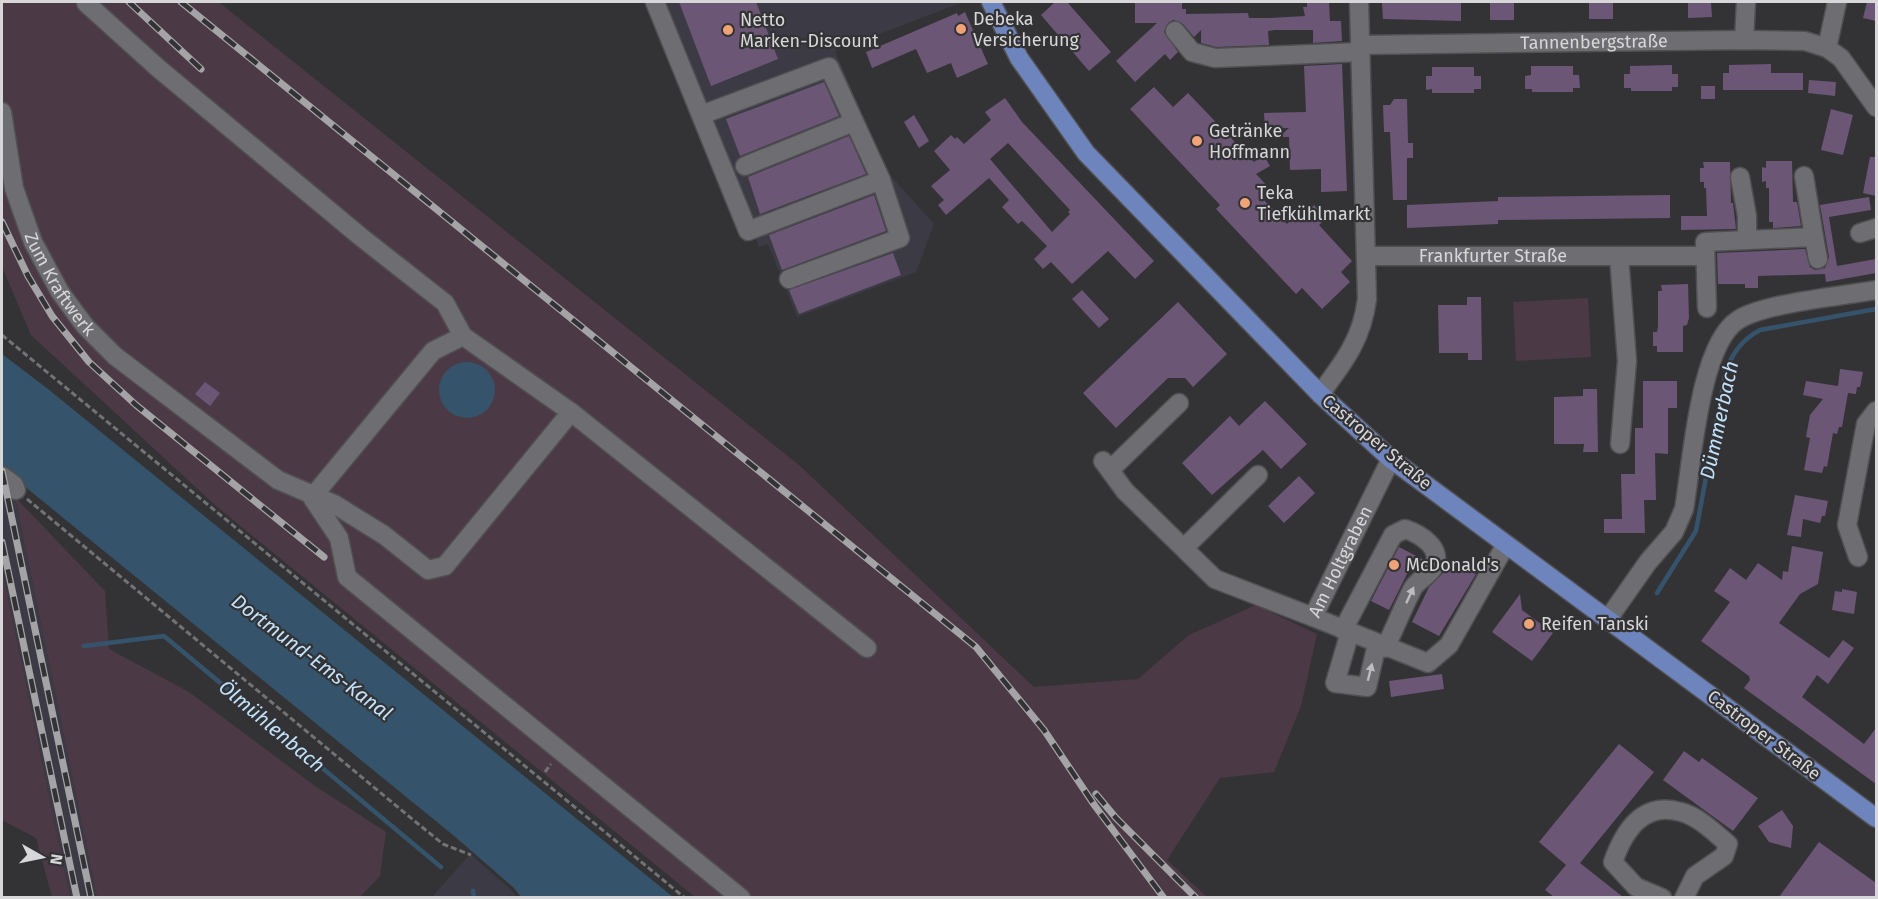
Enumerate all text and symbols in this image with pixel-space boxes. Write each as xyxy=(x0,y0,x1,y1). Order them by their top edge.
place label: Debeka Versicherung xyxy=(973,8,1079,51)
place label: Netto Marken-Discount xyxy=(740,9,879,52)
marker: Debeka Versicherung xyxy=(954,22,968,36)
marker: Netto Marken-Discount xyxy=(721,23,735,37)
street label: Tannenbergstraße xyxy=(1520,30,1668,54)
place label: Getränke Hoffmann xyxy=(1209,120,1290,163)
marker: Getränke Hoffmann xyxy=(1190,134,1204,148)
place label: Teka Tiefkühlmarkt xyxy=(1257,182,1371,225)
marker: Teka Tiefkühlmarkt xyxy=(1238,196,1252,210)
street label: Zum Kraftwerk xyxy=(20,230,100,341)
street label: Frankfurter Straße xyxy=(1419,245,1567,267)
water label: Dümmerbach xyxy=(1695,359,1743,481)
street label: Castroper Straße xyxy=(1318,390,1436,494)
street label: Am Holtgraben xyxy=(1304,502,1377,621)
place label: McDonald's xyxy=(1406,554,1499,576)
marker: McDonald's xyxy=(1387,558,1401,572)
one-way arrow xyxy=(1406,586,1415,603)
water label: Dortmund-Ems-Kanal xyxy=(227,589,397,725)
place label: Reifen Tanski xyxy=(1541,613,1649,635)
marker: Reifen Tanski xyxy=(1522,617,1536,631)
one-way arrow xyxy=(1366,663,1376,681)
water label: Ölmühlenbach xyxy=(214,675,330,777)
street label: Castroper Straße xyxy=(1703,685,1825,785)
north arrow xyxy=(12,827,72,887)
text: N xyxy=(46,853,67,866)

